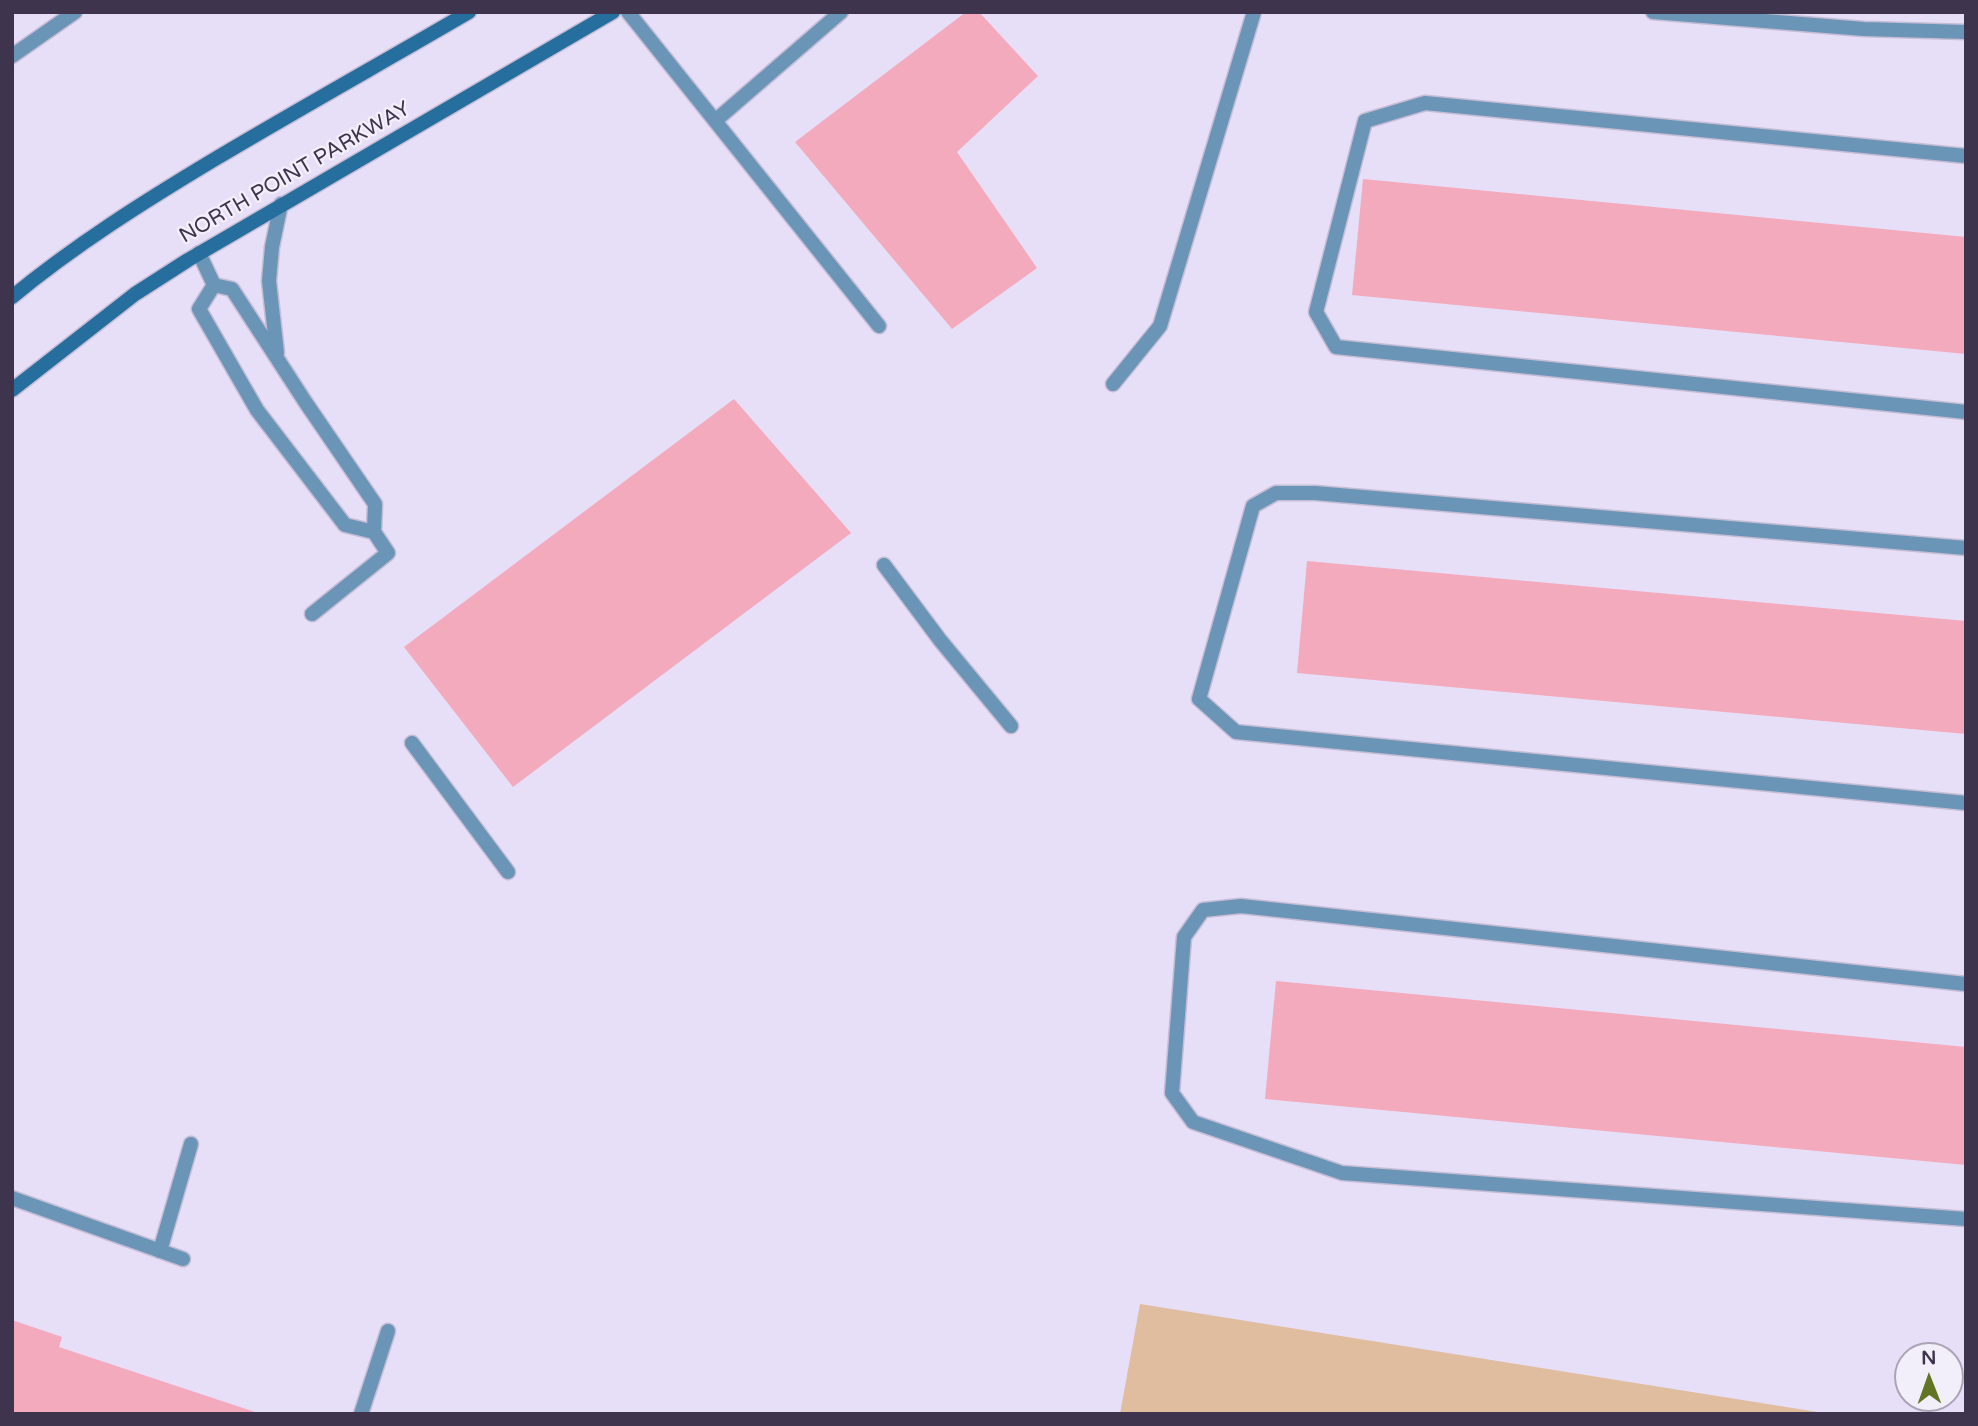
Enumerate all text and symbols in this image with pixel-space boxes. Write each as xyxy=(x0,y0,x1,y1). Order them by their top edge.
street label: NORTH POINT PARKWAY xyxy=(175,97,415,249)
north arrow xyxy=(1894,1342,1964,1412)
text: N xyxy=(1921,1347,1936,1369)

